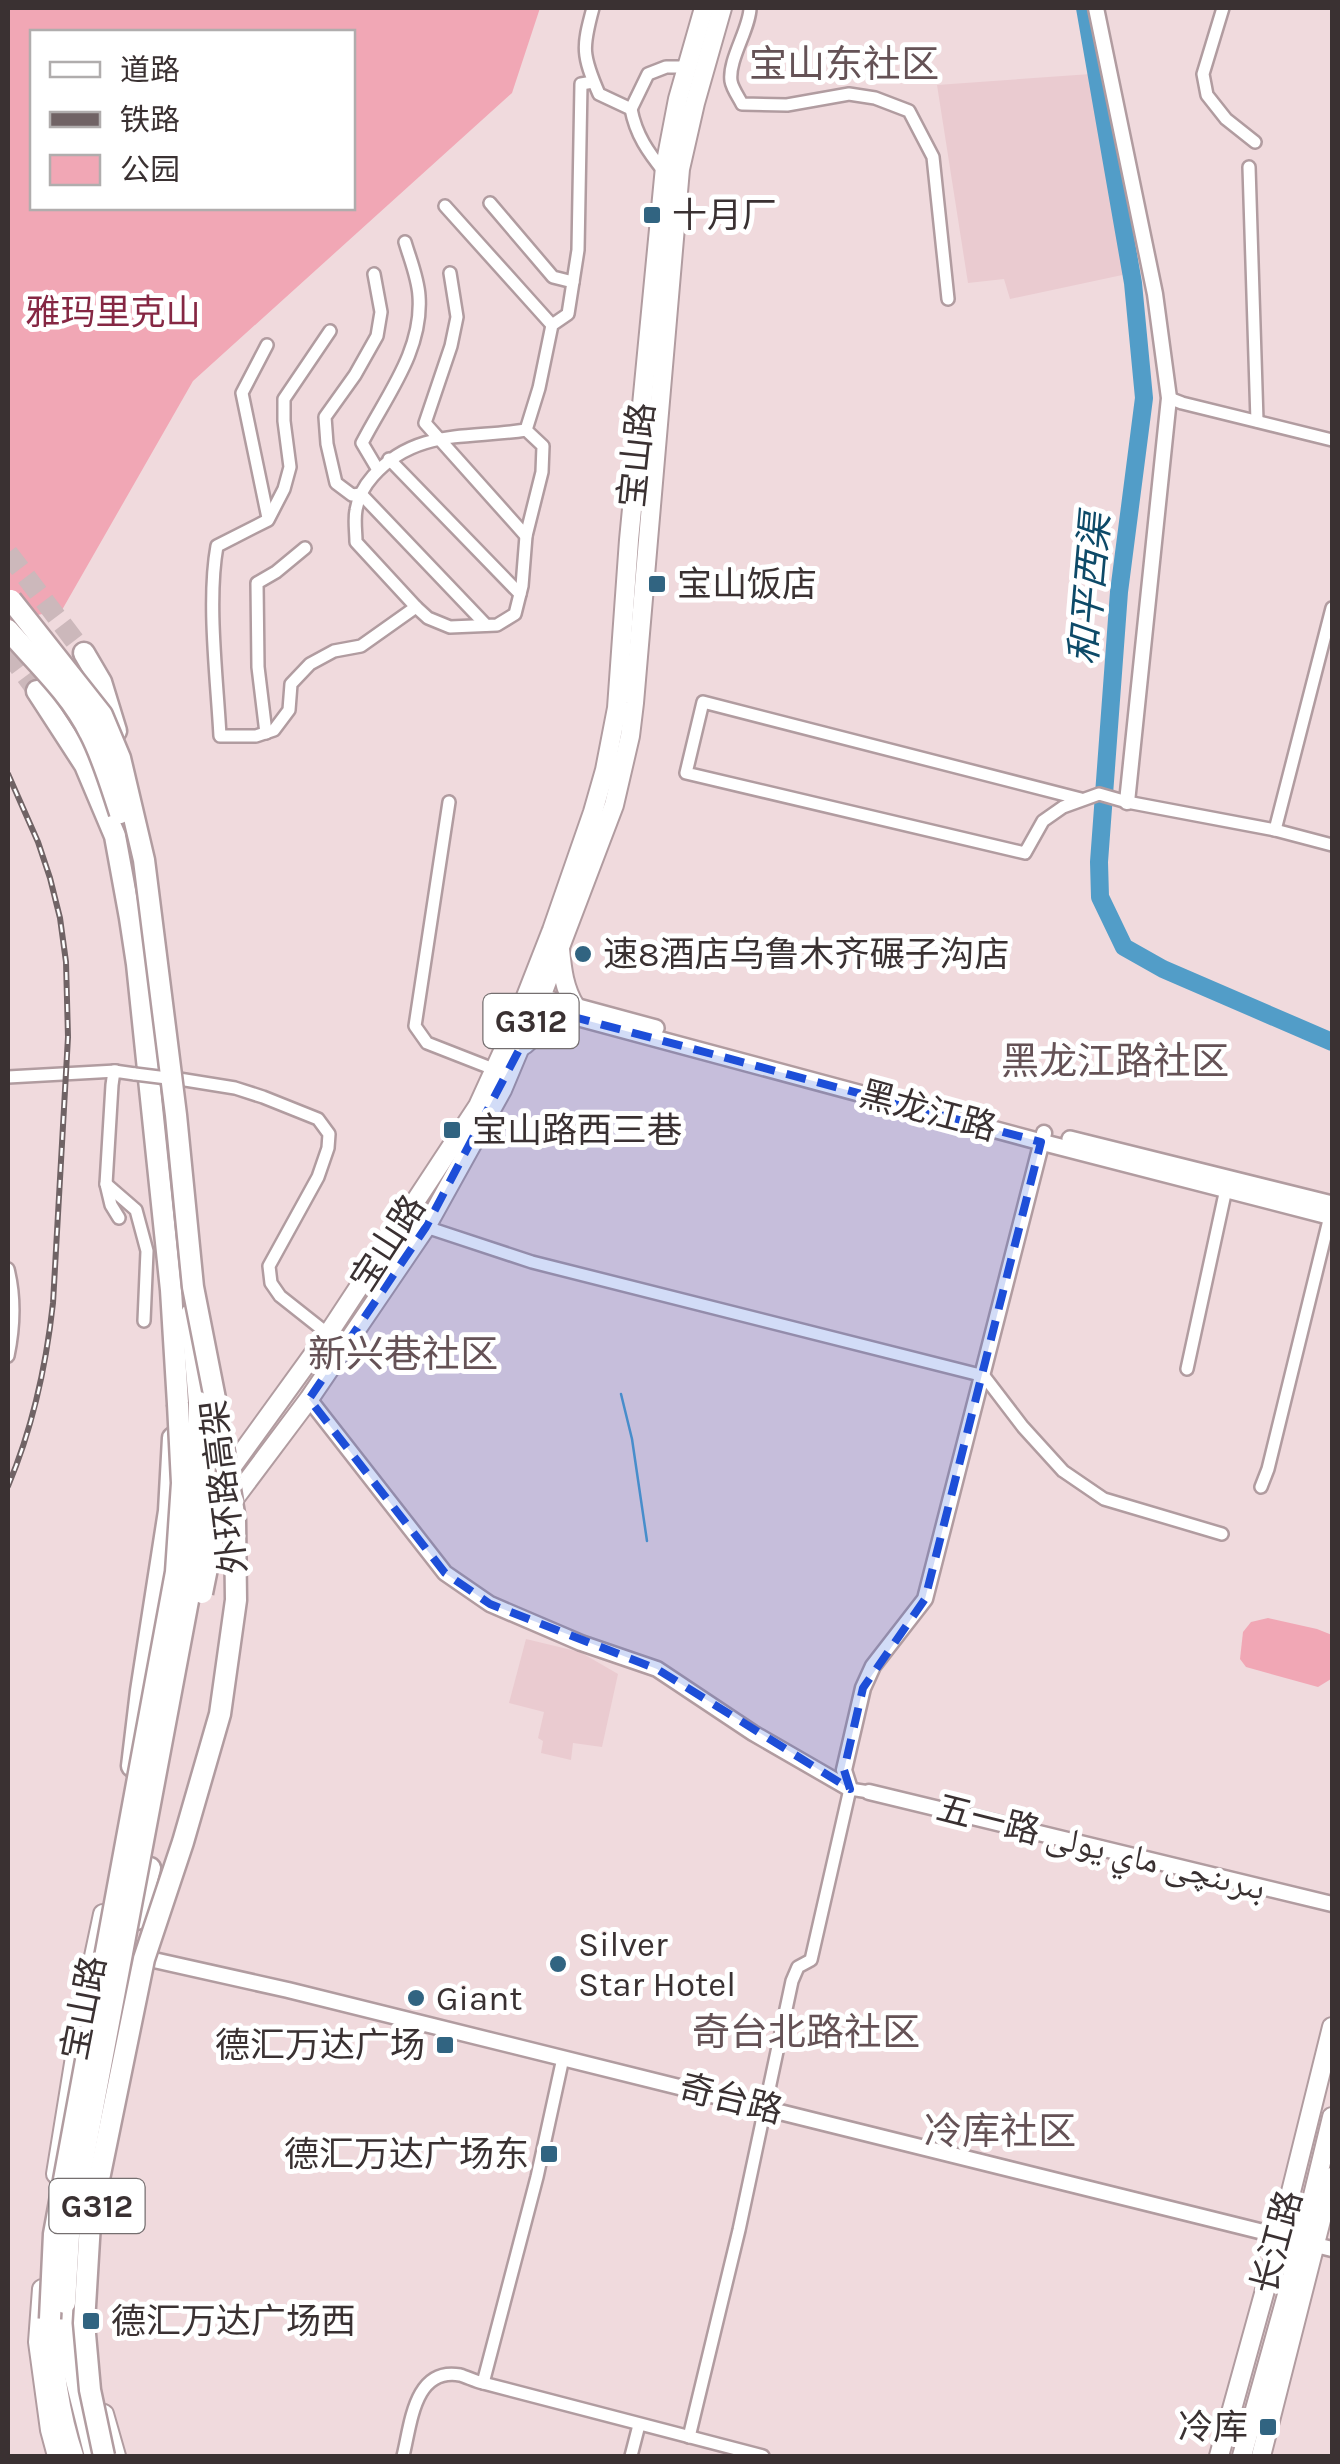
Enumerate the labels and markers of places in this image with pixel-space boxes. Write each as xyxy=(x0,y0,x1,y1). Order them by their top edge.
place label: 十月厂 xyxy=(672,195,777,236)
marker: 十月厂 xyxy=(641,204,663,226)
place label: 宝山饭店 xyxy=(677,564,817,605)
marker: 宝山饭店 xyxy=(646,573,668,595)
place label: 速8酒店乌鲁木齐碾子沟店 xyxy=(603,934,1010,975)
marker: 速8酒店乌鲁木齐碾子沟店 xyxy=(572,943,594,965)
place label: 宝山路西三巷 xyxy=(472,1110,682,1151)
marker: 宝山路西三巷 xyxy=(441,1119,463,1141)
place label: Silver Star Hotel xyxy=(578,1924,736,2005)
marker: Silver Star Hotel xyxy=(547,1953,569,1975)
place label: Giant xyxy=(436,1978,523,2019)
marker: Giant xyxy=(405,1987,427,2009)
place label: 德汇万达广场 xyxy=(215,2025,425,2066)
marker: 德汇万达广场 xyxy=(434,2034,456,2056)
place label: 德汇万达广场东 xyxy=(284,2134,529,2175)
marker: 德汇万达广场东 xyxy=(538,2143,560,2165)
place label: 德汇万达广场西 xyxy=(111,2301,356,2342)
marker: 德汇万达广场西 xyxy=(80,2310,102,2332)
place label: 冷库 xyxy=(1178,2407,1248,2448)
marker: 冷库 xyxy=(1257,2416,1279,2438)

